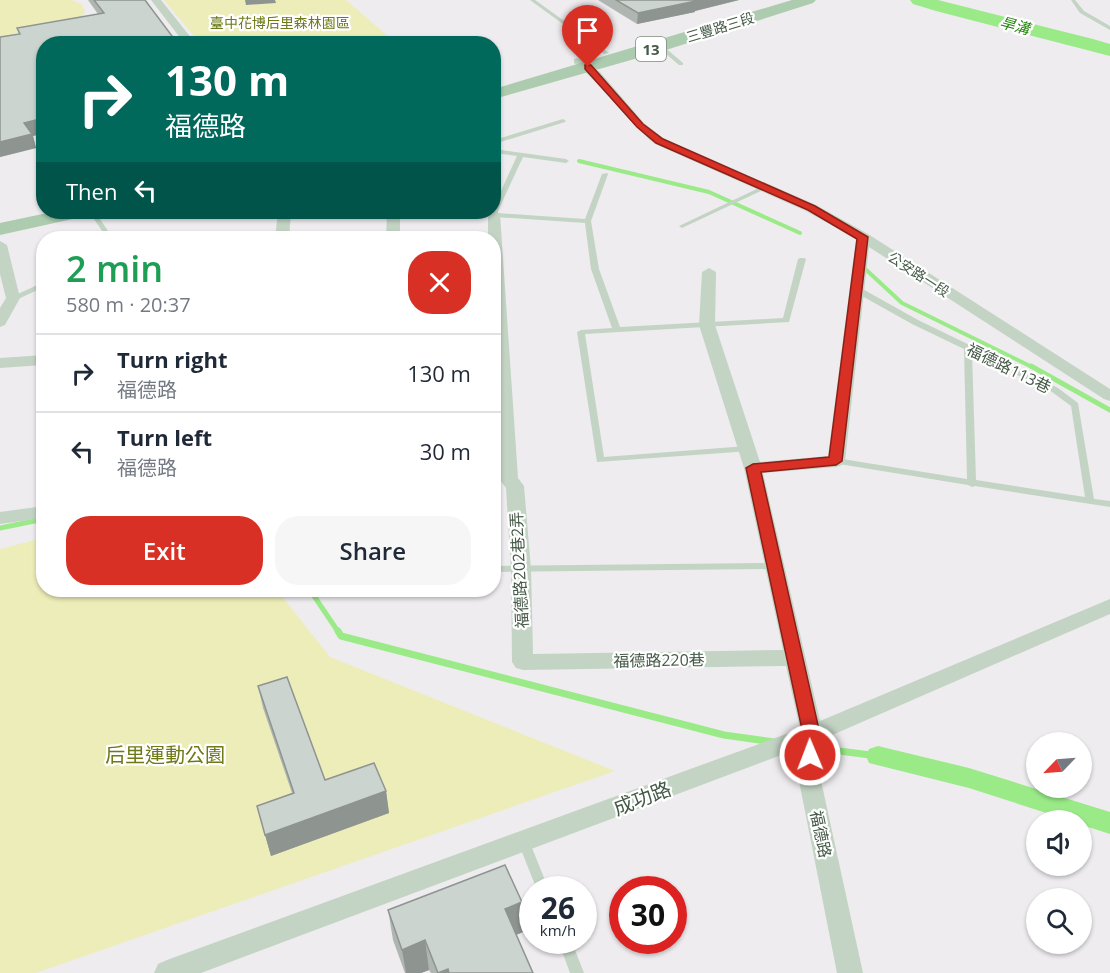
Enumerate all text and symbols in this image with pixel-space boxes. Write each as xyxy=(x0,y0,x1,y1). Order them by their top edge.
pin xyxy=(562,5,613,67)
street label: 三豐路三段 xyxy=(684,8,756,46)
water label: 旱溝 xyxy=(998,11,1034,39)
park label: 臺中花博后里森林園區 xyxy=(210,13,350,32)
icon: arrive xyxy=(571,14,604,47)
road number: 13 xyxy=(636,37,666,61)
text: 130 m xyxy=(165,51,289,108)
icon: right xyxy=(66,60,144,138)
text: 福德路 xyxy=(165,107,246,144)
icon: left xyxy=(129,174,162,207)
text: Then xyxy=(66,176,117,206)
text: 2 min xyxy=(66,244,163,293)
street label: 公安路一段 xyxy=(884,247,954,301)
button: close xyxy=(408,251,471,314)
text: 580 m · 20:37 xyxy=(66,291,191,318)
street label: 福德路113巷 xyxy=(963,338,1055,398)
text: Turn right xyxy=(117,344,228,374)
icon: right xyxy=(66,357,99,390)
text: 130 m xyxy=(407,358,471,388)
text: 福德路 xyxy=(117,376,177,403)
text: Turn left xyxy=(117,422,212,452)
icon: left xyxy=(66,435,99,468)
text: 30 m xyxy=(420,436,471,466)
text: 福德路 xyxy=(117,454,177,481)
street label: 福德路202巷2弄 xyxy=(505,511,533,629)
button: Exit xyxy=(66,516,263,585)
button: Share xyxy=(275,516,471,585)
street label: 福德路220巷 xyxy=(613,648,705,672)
position arrow xyxy=(778,723,842,787)
north arrow xyxy=(1026,732,1092,798)
map controls xyxy=(1026,732,1092,954)
park label: 后里運動公園 xyxy=(105,741,225,768)
street label: 成功路 xyxy=(609,775,675,821)
street label: 福德路 xyxy=(805,808,837,860)
button: sound xyxy=(1026,810,1092,876)
speed limit sign: 30 xyxy=(609,876,687,954)
text: 26 xyxy=(541,887,575,928)
button: search xyxy=(1026,888,1092,954)
text: km/h xyxy=(540,920,576,940)

